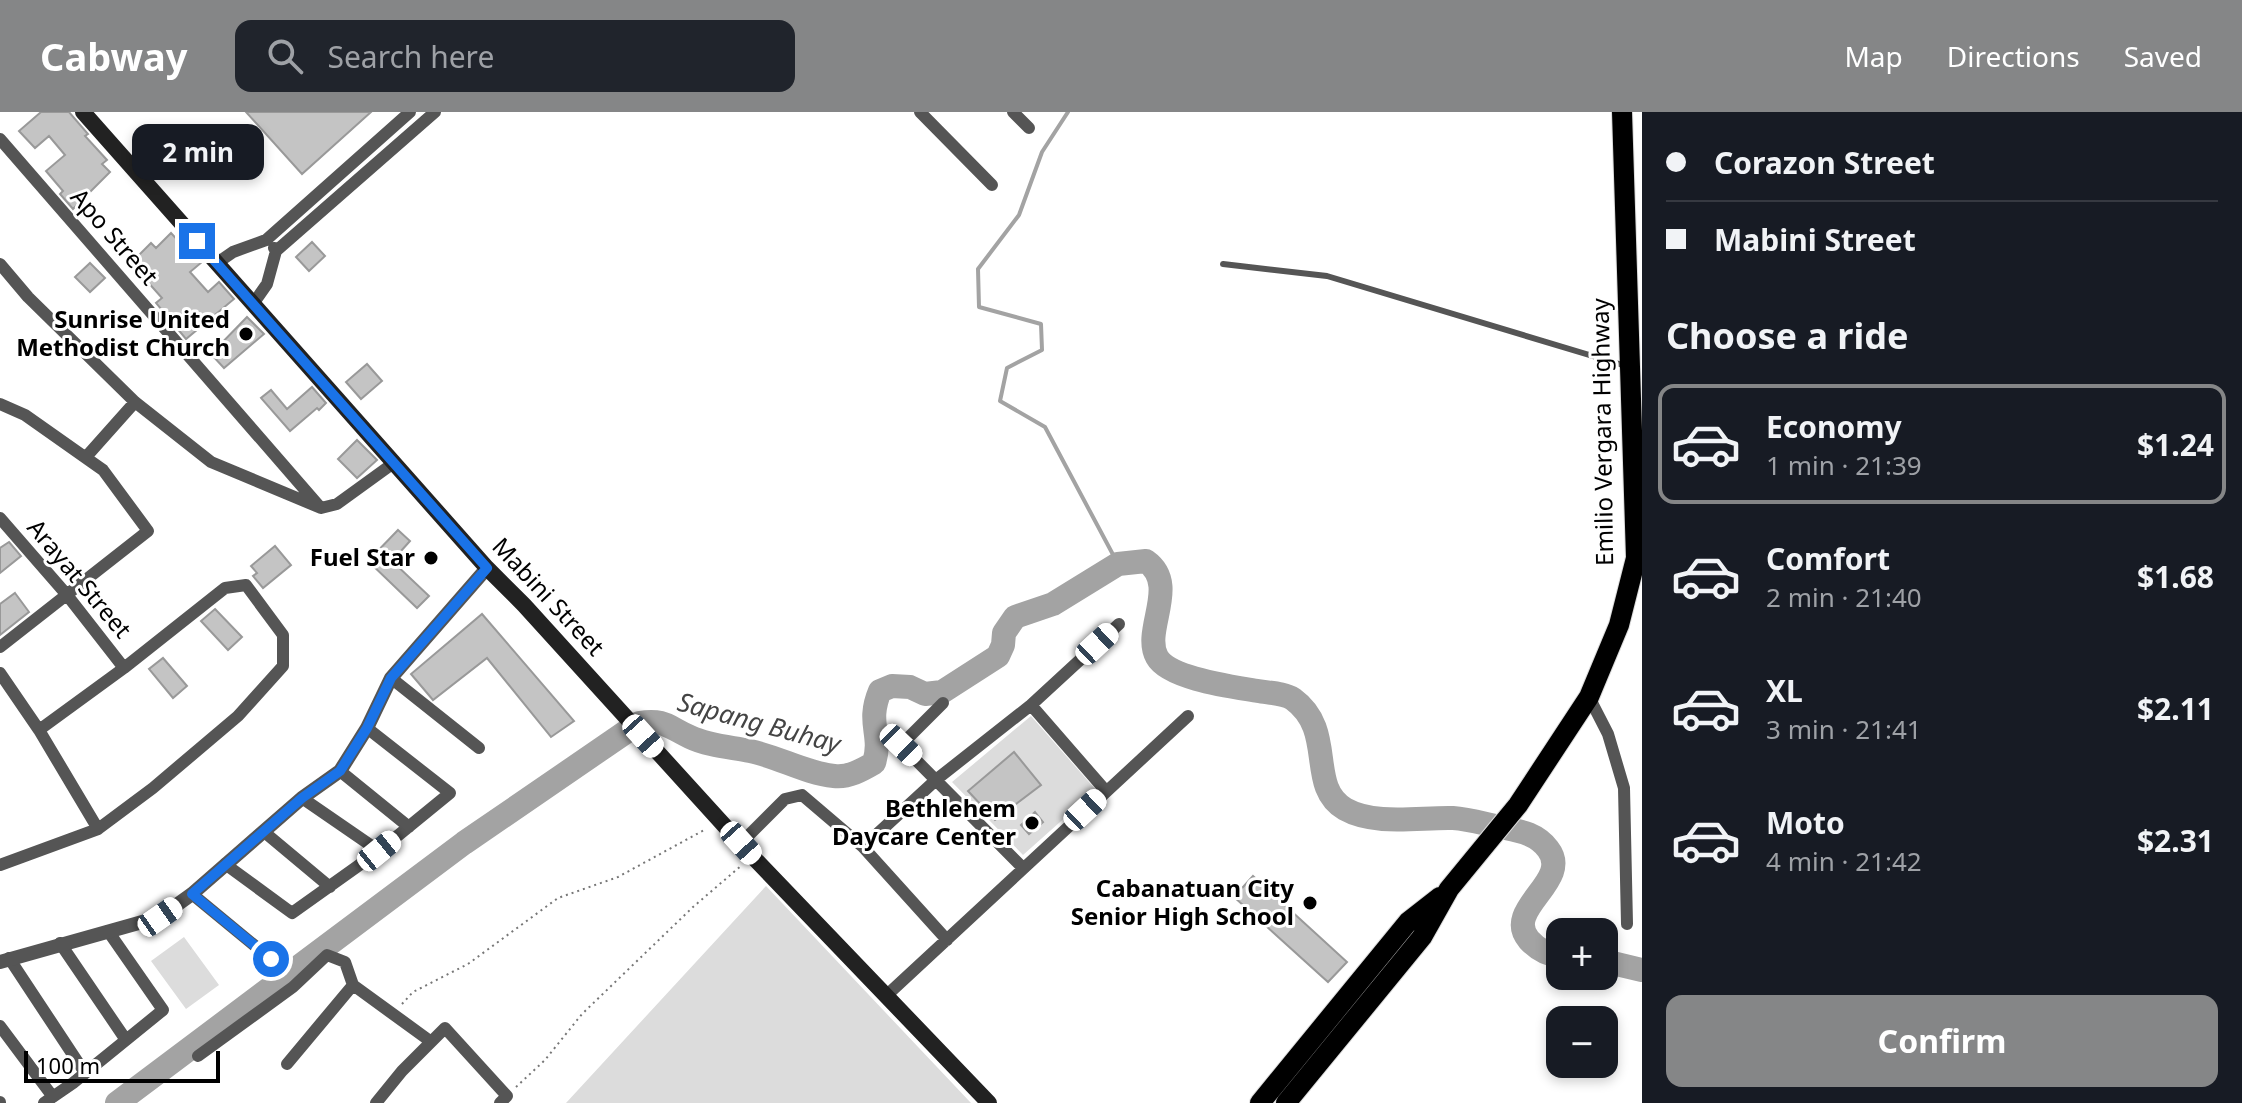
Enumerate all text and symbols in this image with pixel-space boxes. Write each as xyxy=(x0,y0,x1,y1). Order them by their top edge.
search box xyxy=(235,20,795,92)
text: Cabway xyxy=(40,30,187,82)
icon: search xyxy=(263,34,307,78)
text: Search here xyxy=(327,36,494,77)
text: Map xyxy=(1844,37,1903,75)
text: Directions xyxy=(1947,37,2080,75)
text: Saved xyxy=(2124,37,2202,75)
callout: 2 min xyxy=(131,125,263,181)
text: 2 min xyxy=(162,134,234,170)
text: Corazon Street xyxy=(1714,142,1935,183)
street label: Apo Street xyxy=(64,181,166,292)
text: Mabini Street xyxy=(1714,219,1916,260)
route end xyxy=(179,223,215,259)
street label: Emilio Vergara Highway xyxy=(1583,297,1620,566)
place label: Sunrise United Methodist Church xyxy=(16,302,230,363)
text: Choose a ride xyxy=(1666,311,1908,360)
marker: Sunrise United Methodist Church xyxy=(237,325,255,343)
text: Economy xyxy=(1766,406,1902,447)
icon: car xyxy=(1670,408,1742,480)
text: $1.24 xyxy=(2137,424,2214,465)
text: 1 min · 21:39 xyxy=(1766,447,1922,483)
street label: Arayat Street xyxy=(21,512,140,645)
street label: Mabini Street xyxy=(486,530,613,662)
text: Comfort xyxy=(1766,538,1890,579)
place label: Fuel Star xyxy=(310,540,415,573)
icon: car xyxy=(1670,540,1742,612)
marker: Fuel Star xyxy=(422,549,440,567)
text: $1.68 xyxy=(2137,556,2214,597)
text: 2 min · 21:40 xyxy=(1766,579,1922,615)
car xyxy=(1071,619,1123,669)
text: XL xyxy=(1766,670,1803,711)
icon: car xyxy=(1670,672,1742,744)
water label: Sapang Buhay xyxy=(674,683,846,762)
text: $2.11 xyxy=(2137,688,2214,729)
car xyxy=(618,710,668,762)
text: 3 min · 21:41 xyxy=(1766,711,1922,747)
car xyxy=(875,720,927,770)
car xyxy=(1059,785,1111,835)
place label: Bethlehem Daycare Center xyxy=(832,791,1016,852)
text: Moto xyxy=(1766,802,1845,843)
icon: car xyxy=(1670,804,1742,876)
marker: Bethlehem Daycare Center xyxy=(1023,814,1041,832)
car xyxy=(716,817,766,869)
text: $2.31 xyxy=(2137,820,2214,861)
car xyxy=(353,827,405,875)
text: 4 min · 21:42 xyxy=(1766,843,1922,879)
place label: Cabanatuan City Senior High School xyxy=(1071,871,1294,932)
car xyxy=(133,893,187,941)
marker: Cabanatuan City Senior High School xyxy=(1301,894,1319,912)
map controls xyxy=(1546,918,1618,1078)
button: + xyxy=(1546,918,1618,990)
route start xyxy=(253,941,289,977)
button: Confirm xyxy=(1666,995,2218,1087)
button: − xyxy=(1546,1006,1618,1078)
scale bar xyxy=(24,1047,220,1083)
text: 100 m xyxy=(36,1050,100,1080)

